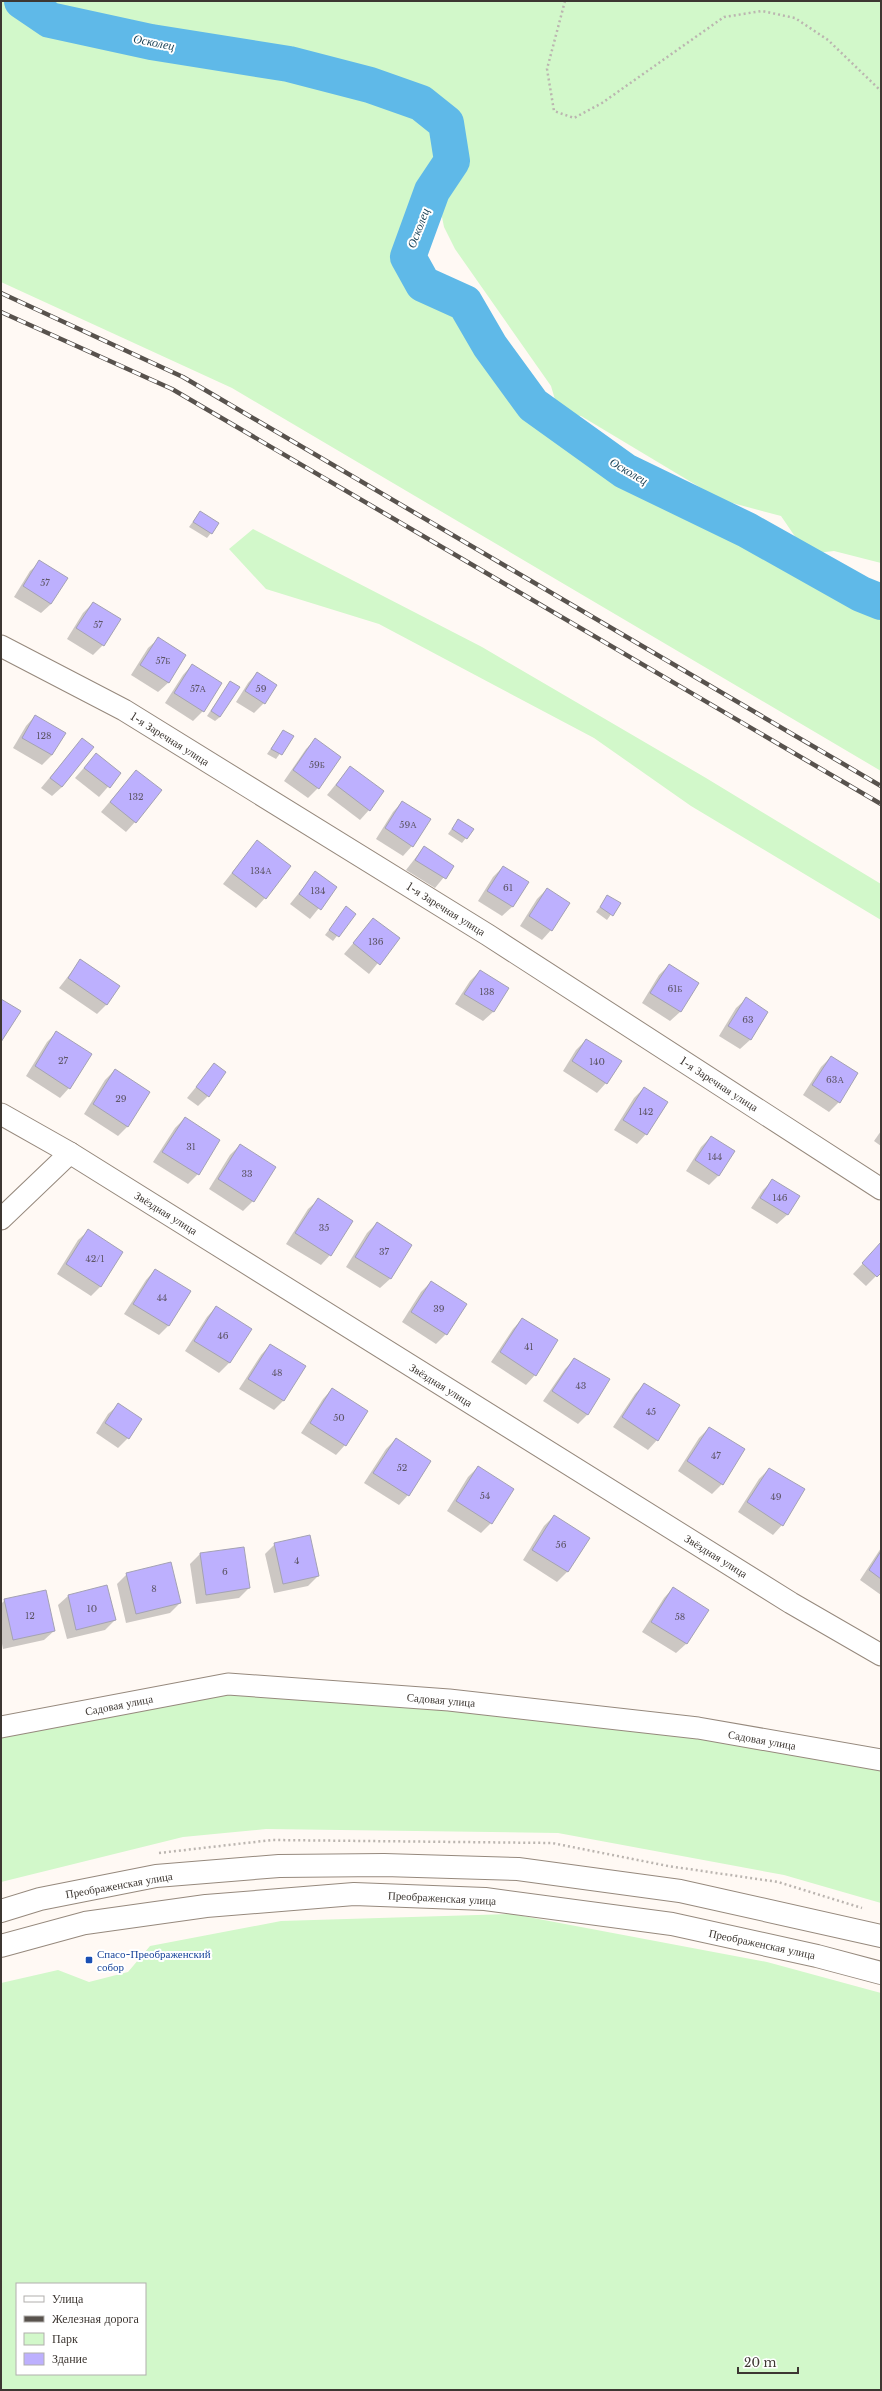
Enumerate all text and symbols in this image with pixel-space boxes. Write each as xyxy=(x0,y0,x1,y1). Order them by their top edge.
water label: Осколец xyxy=(132,31,176,53)
water label: Осколец xyxy=(404,206,432,250)
water label: Осколец xyxy=(607,454,651,488)
house number: 57 xyxy=(40,577,50,588)
house number: 57 xyxy=(93,619,103,630)
house number: 57Б xyxy=(156,655,170,666)
house number: 57А xyxy=(190,683,207,694)
house number: 59 xyxy=(256,683,267,694)
street label: 1-я Заречная улица xyxy=(128,709,212,769)
house number: 128 xyxy=(36,730,52,741)
house number: 59Б xyxy=(309,759,325,770)
house number: 132 xyxy=(128,791,144,802)
house number: 59А xyxy=(399,819,417,830)
house number: 134А xyxy=(250,865,272,876)
street label: 1-я Заречная улица xyxy=(404,879,488,939)
house number: 61 xyxy=(503,882,513,893)
house number: 134 xyxy=(311,885,325,896)
house number: 136 xyxy=(368,936,384,947)
house number: 61Б xyxy=(668,983,682,994)
house number: 138 xyxy=(479,986,495,997)
house number: 63 xyxy=(742,1014,754,1025)
street label: 1-я Заречная улица xyxy=(677,1054,761,1115)
house number: 27 xyxy=(58,1055,69,1066)
house number: 140 xyxy=(589,1056,605,1067)
house number: 63А xyxy=(826,1074,844,1085)
house number: 29 xyxy=(115,1093,127,1104)
house number: 142 xyxy=(639,1106,653,1117)
house number: 31 xyxy=(186,1141,196,1152)
house number: 144 xyxy=(708,1151,722,1162)
house number: 33 xyxy=(241,1168,253,1179)
street label: Звёздная улица xyxy=(132,1188,200,1238)
house number: 146 xyxy=(772,1192,788,1203)
house number: 35 xyxy=(319,1222,329,1233)
house number: 37 xyxy=(379,1246,390,1257)
house number: 42/1 xyxy=(86,1253,104,1264)
house number: 44 xyxy=(157,1292,167,1303)
house number: 39 xyxy=(433,1303,445,1314)
house number: 46 xyxy=(217,1330,229,1341)
house number: 41 xyxy=(524,1341,534,1352)
street label: Звёздная улица xyxy=(407,1360,475,1410)
house number: 48 xyxy=(272,1367,282,1378)
house number: 43 xyxy=(576,1380,586,1391)
house number: 45 xyxy=(646,1406,656,1417)
house number: 50 xyxy=(333,1412,345,1423)
house number: 47 xyxy=(711,1450,721,1461)
house number: 52 xyxy=(397,1462,407,1473)
house number: 54 xyxy=(480,1490,490,1501)
house number: 49 xyxy=(770,1491,782,1502)
street label: Звёздная улица xyxy=(682,1531,750,1581)
house number: 56 xyxy=(556,1539,567,1550)
house number: 4 xyxy=(294,1555,300,1566)
house number: 6 xyxy=(222,1566,228,1577)
house number: 8 xyxy=(151,1583,157,1594)
house number: 10 xyxy=(87,1603,97,1614)
house number: 12 xyxy=(25,1610,35,1621)
house number: 58 xyxy=(675,1611,685,1622)
street label: Садовая улица xyxy=(406,1690,476,1710)
street label: Садовая улица xyxy=(84,1692,154,1718)
street label: Садовая улица xyxy=(727,1727,797,1753)
street label: Преображенская улица xyxy=(64,1869,174,1901)
street label: Преображенская улица xyxy=(388,1888,497,1908)
street label: Преображенская улица xyxy=(708,1926,817,1962)
place label: Спасо-Преображенский собор xyxy=(97,1947,211,1974)
marker: Спасо-Преображенский собор xyxy=(84,1955,94,1965)
legend xyxy=(16,2283,146,2375)
text: Улица xyxy=(52,2291,84,2306)
text: Железная дорога xyxy=(52,2311,139,2326)
text: Парк xyxy=(52,2331,78,2346)
scale bar xyxy=(738,2349,798,2375)
text: Здание xyxy=(52,2351,87,2366)
text: 20 m xyxy=(744,2355,776,2370)

